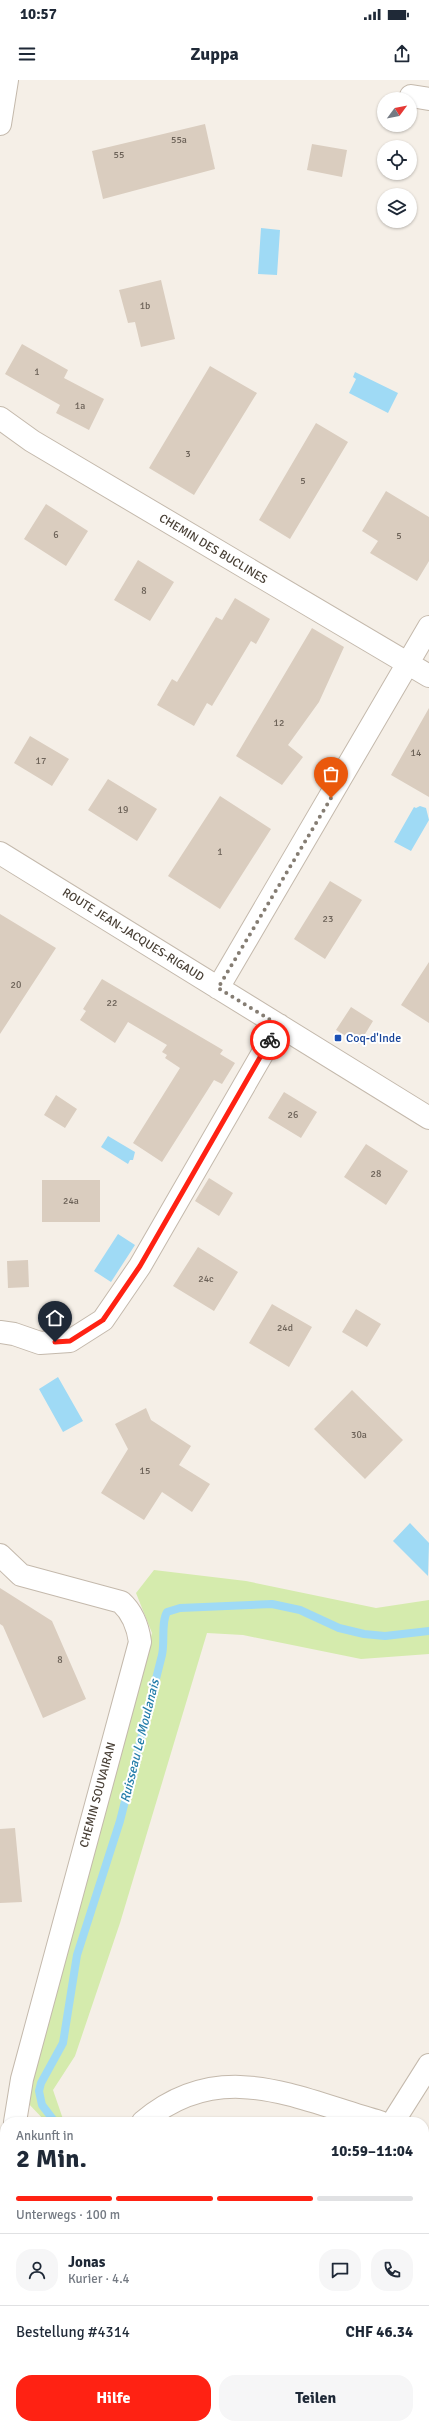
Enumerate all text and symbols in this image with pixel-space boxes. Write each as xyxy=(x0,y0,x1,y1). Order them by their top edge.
text: 10:57 xyxy=(20,5,57,23)
icon: menu xyxy=(16,43,38,65)
text: Zuppa xyxy=(190,43,239,65)
icon: share xyxy=(391,43,413,65)
north arrow xyxy=(377,92,417,132)
map controls xyxy=(377,92,417,228)
house number: 55a xyxy=(171,134,187,146)
button: locate xyxy=(377,140,417,180)
house number: 55 xyxy=(114,149,124,161)
button: layers xyxy=(377,188,417,228)
house number: 1b xyxy=(140,300,150,312)
house number: 1 xyxy=(34,366,40,378)
house number: 1a xyxy=(75,400,85,412)
house number: 3 xyxy=(185,448,191,460)
house number: 5 xyxy=(300,475,306,487)
street label: CHEMIN DES BUCLINES xyxy=(156,511,270,587)
house number: 6 xyxy=(53,529,59,541)
house number: 5 xyxy=(396,530,402,542)
house number: 8 xyxy=(141,585,147,597)
house number: 12 xyxy=(274,717,284,729)
house number: 14 xyxy=(411,747,422,759)
house number: 17 xyxy=(36,755,46,767)
pin xyxy=(314,757,348,798)
icon: bag xyxy=(320,763,342,785)
house number: 19 xyxy=(118,804,128,816)
house number: 1 xyxy=(217,846,223,858)
street label: ROUTE JEAN-JACQUES-RIGAUD xyxy=(59,885,207,985)
house number: 23 xyxy=(323,913,333,925)
house number: 20 xyxy=(11,979,21,991)
house number: 22 xyxy=(107,997,117,1009)
courier xyxy=(250,1020,290,1060)
icon: bike xyxy=(259,1029,281,1051)
place label: Coq-d'Inde xyxy=(346,1031,401,1046)
marker: Coq-d'Inde xyxy=(333,1033,343,1043)
house number: 26 xyxy=(288,1109,298,1121)
house number: 28 xyxy=(371,1168,381,1180)
house number: 24a xyxy=(63,1195,79,1207)
house number: 24c xyxy=(198,1273,214,1285)
pin xyxy=(38,1301,72,1342)
icon: home xyxy=(44,1307,66,1329)
house number: 24d xyxy=(277,1322,293,1334)
house number: 30a xyxy=(351,1429,367,1441)
house number: 15 xyxy=(140,1465,150,1477)
house number: 8 xyxy=(57,1654,63,1666)
water label: Ruisseau Le Moulanais xyxy=(117,1677,163,1804)
street label: CHEMIN SOUVAIRAN xyxy=(77,1741,119,1849)
text: Ankunft in xyxy=(16,2128,74,2144)
text: 10:59–11:04 xyxy=(331,2142,413,2160)
text: 2 Min. xyxy=(16,2143,87,2175)
text: Unterwegs · 100 m xyxy=(16,2207,120,2223)
button: person xyxy=(16,2249,58,2291)
button: chat xyxy=(319,2249,361,2291)
button: phone xyxy=(371,2249,413,2291)
text: Jonas xyxy=(68,2253,105,2271)
text: Kurier · 4.4 xyxy=(68,2271,130,2287)
text: Bestellung #4314 xyxy=(16,2323,130,2341)
text: CHF 46.34 xyxy=(346,2323,413,2341)
button: Hilfe xyxy=(16,2375,211,2421)
button: Teilen xyxy=(219,2375,413,2421)

